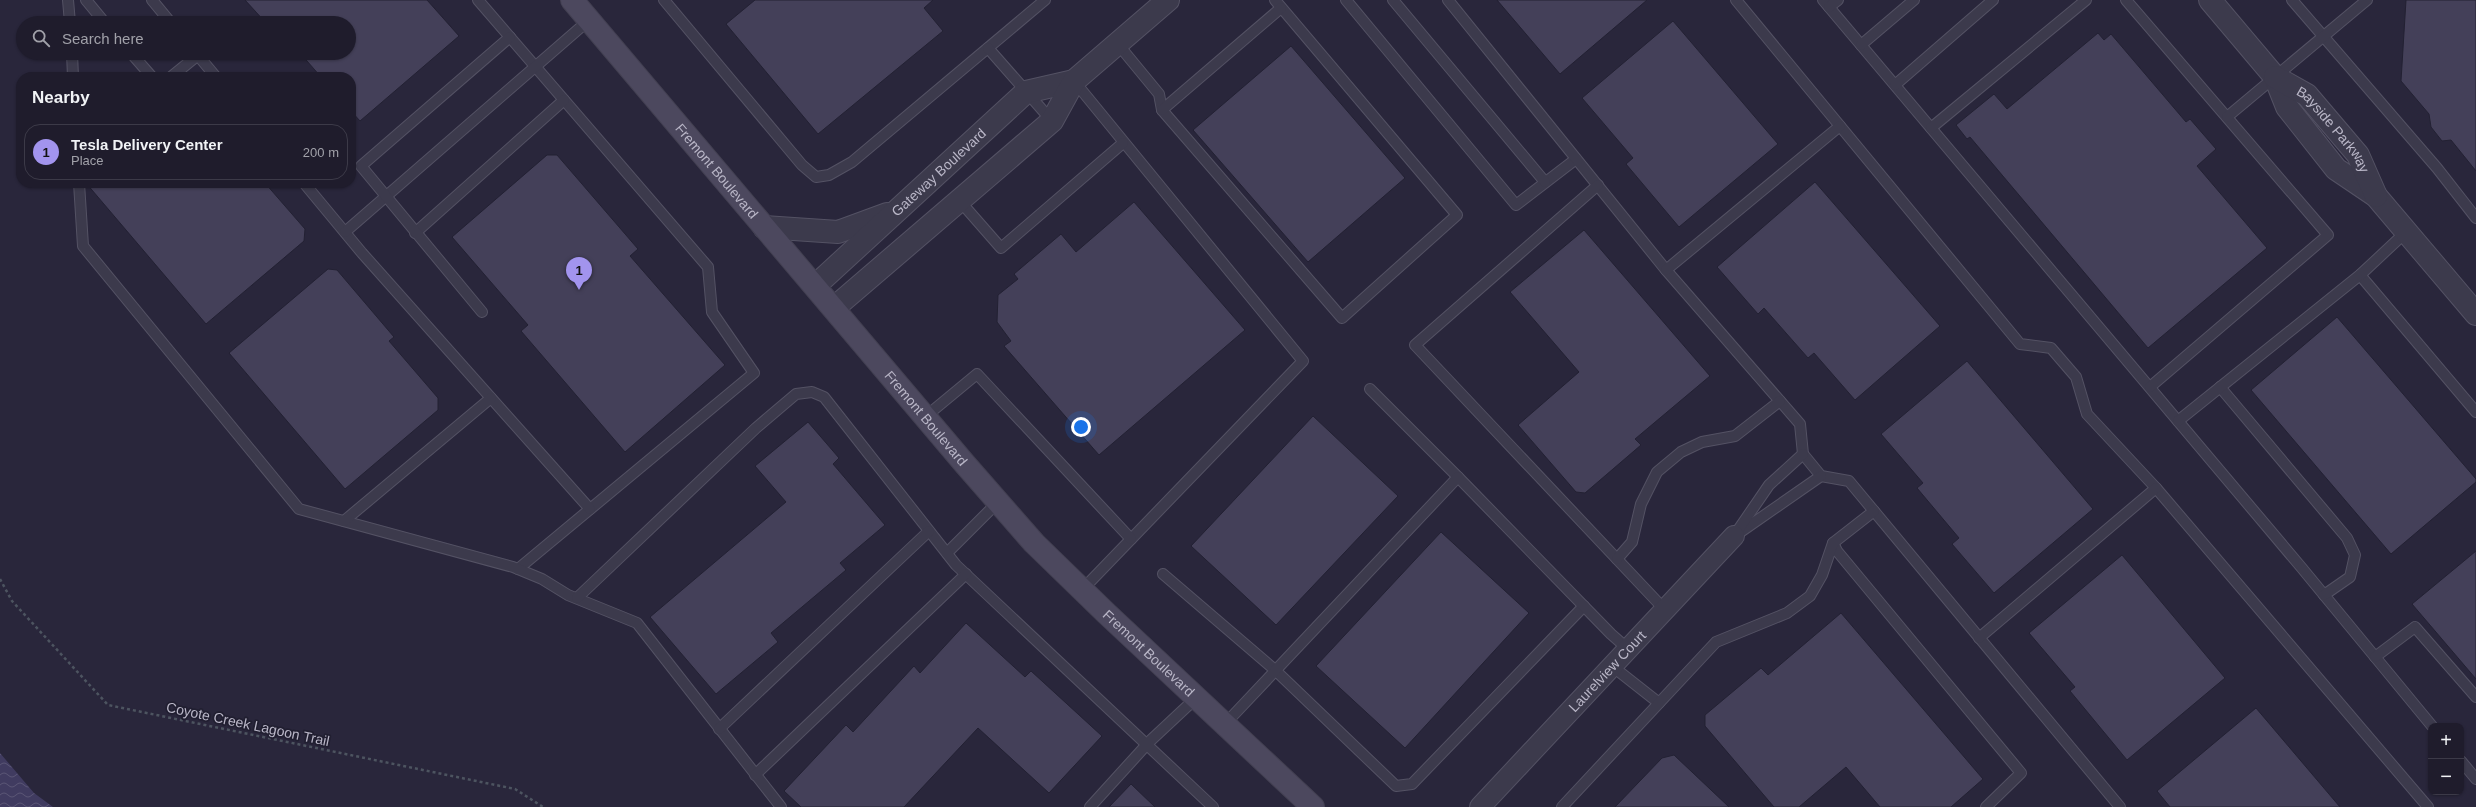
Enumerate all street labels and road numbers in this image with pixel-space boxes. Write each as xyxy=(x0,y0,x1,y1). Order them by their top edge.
street label: Bayside Parkway xyxy=(2294,83,2373,175)
street label: Fremont Boulevard xyxy=(672,120,761,222)
street label: Gateway Boulevard xyxy=(888,125,989,220)
street label: Fremont Boulevard xyxy=(881,368,971,469)
street label: Fremont Boulevard xyxy=(1100,606,1198,700)
street label: Laurelview Court xyxy=(1565,627,1649,715)
street label: Coyote Creek Lagoon Trail xyxy=(165,699,331,749)

